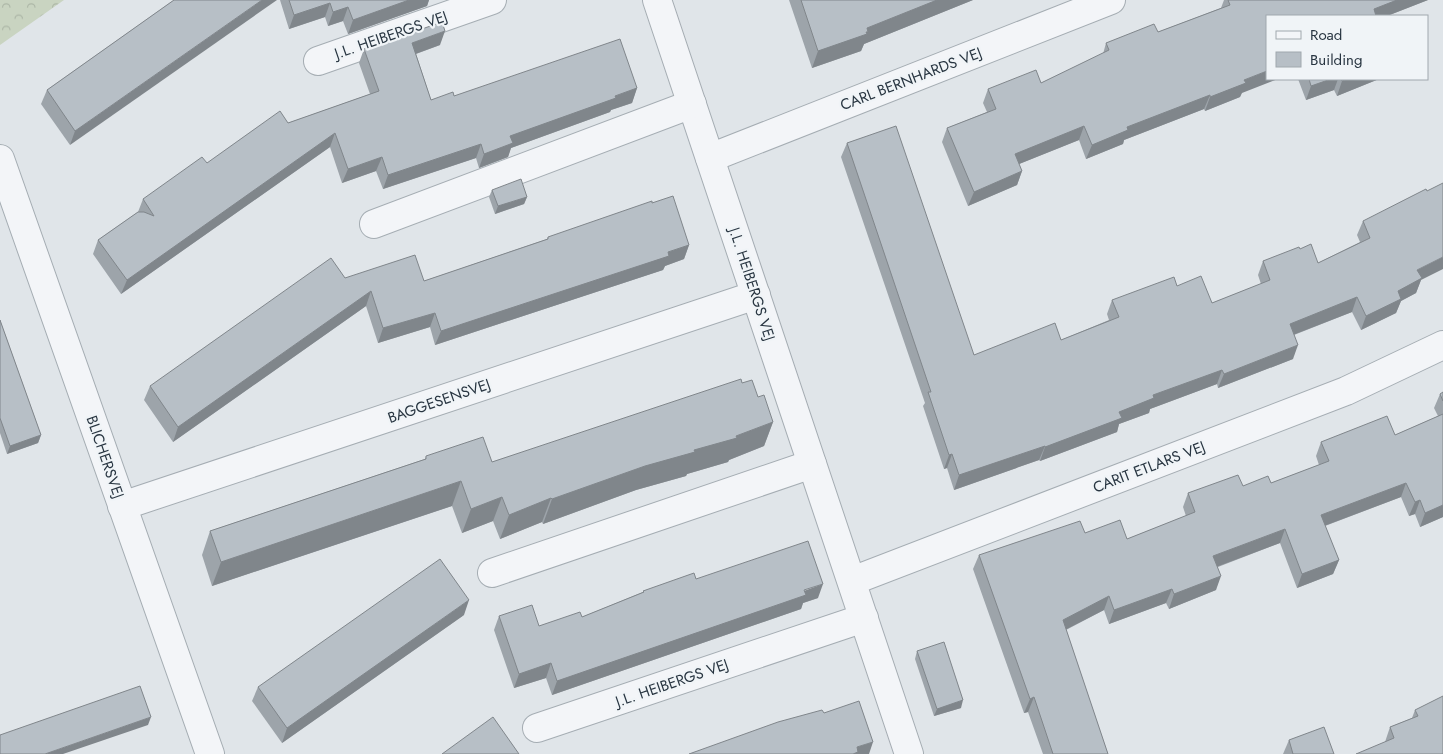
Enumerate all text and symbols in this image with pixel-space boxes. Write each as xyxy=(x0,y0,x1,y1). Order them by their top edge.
street label: J.L. HEIBERGS VEJ xyxy=(330,5,450,65)
legend xyxy=(1266,15,1428,80)
text: Road xyxy=(1310,24,1342,46)
street label: CARL BERNHARDS VEJ xyxy=(837,42,985,116)
text: Building xyxy=(1310,49,1362,71)
street label: J.L. HEIBERGS VEJ xyxy=(723,223,781,344)
street label: BAGGESENSVEJ xyxy=(385,373,493,429)
street label: BLICHERSVEJ xyxy=(81,413,129,501)
street label: CARIT ETLARS VEJ xyxy=(1090,435,1208,499)
street label: J.L. HEIBERGS VEJ xyxy=(611,653,731,713)

